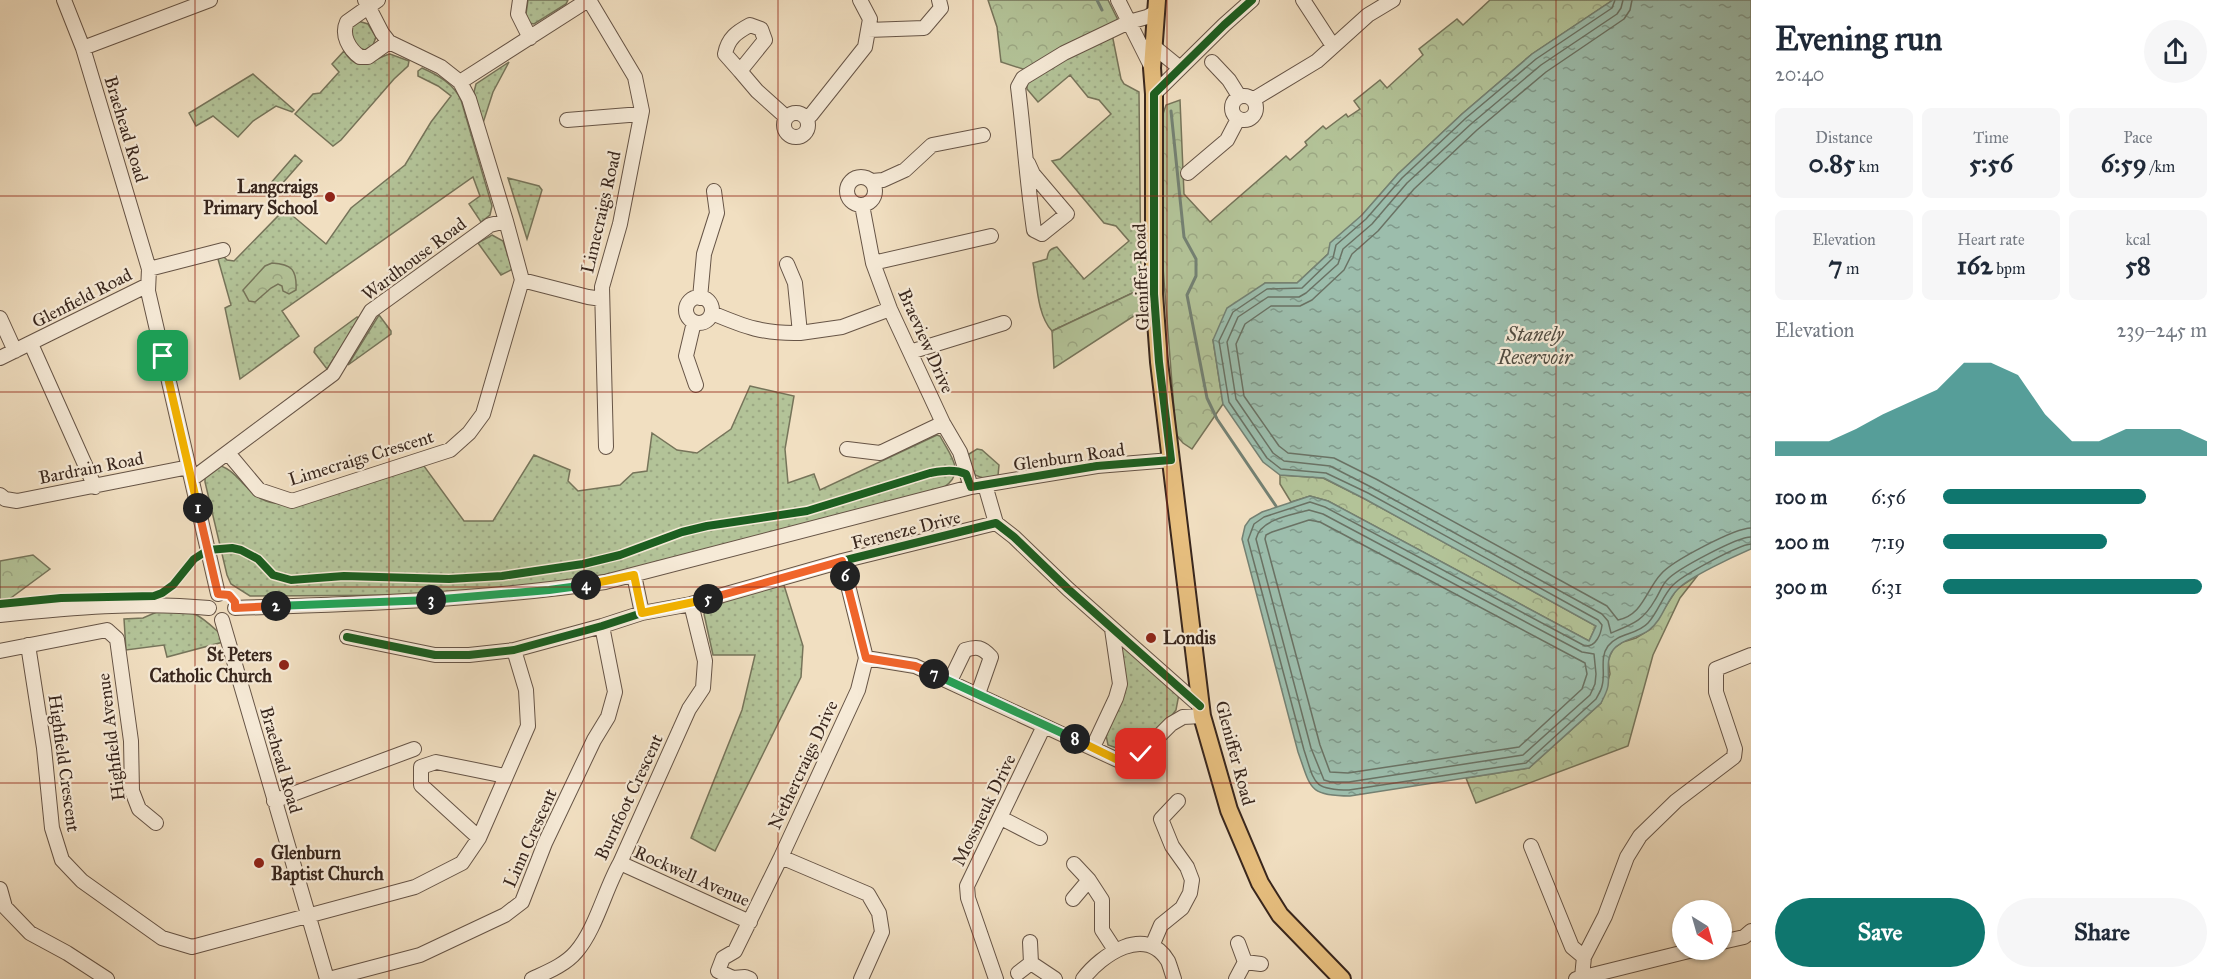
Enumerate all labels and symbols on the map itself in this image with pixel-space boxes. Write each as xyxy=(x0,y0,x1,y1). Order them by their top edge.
street label: Braehead Road xyxy=(99,73,153,185)
street label: Limecraigs Road xyxy=(576,149,627,276)
place label: Langcraigs Primary School xyxy=(203,176,319,220)
marker: Langcraigs Primary School xyxy=(323,190,337,204)
street label: Wardhouse Road xyxy=(358,213,470,305)
street label: Gleniffer Road xyxy=(1128,223,1154,331)
street label: Glenfield Road xyxy=(28,263,136,333)
street label: Braeview Drive xyxy=(893,285,959,397)
water label: Stanely Reservoir xyxy=(1497,322,1574,369)
pin xyxy=(137,330,188,381)
street label: Limecraigs Crescent xyxy=(286,425,437,491)
street label: Glenburn Road xyxy=(1012,438,1126,476)
street label: Bardrain Road xyxy=(37,447,145,489)
pin: 1 xyxy=(183,493,213,523)
street label: Fereneze Drive xyxy=(849,506,963,554)
pin: 6 xyxy=(830,561,860,591)
pin: 4 xyxy=(571,570,601,600)
pin: 5 xyxy=(693,584,723,614)
pin: 3 xyxy=(416,585,446,615)
pin: 2 xyxy=(261,591,291,621)
place label: Londis xyxy=(1163,627,1216,649)
marker: Londis xyxy=(1144,631,1158,645)
place label: St Peters Catholic Church xyxy=(149,644,273,687)
marker: St Peters Catholic Church xyxy=(277,658,291,672)
pin: 7 xyxy=(919,659,949,689)
street label: Highfield Avenue xyxy=(92,672,131,802)
street label: Highfield Crescent xyxy=(42,693,85,834)
street label: Nethercraigs Drive xyxy=(763,697,844,834)
street label: Gleniffer Road xyxy=(1210,698,1260,808)
street label: Braehead Road xyxy=(255,704,307,816)
pin: 8 xyxy=(1060,724,1090,754)
pin xyxy=(1115,728,1166,779)
street label: Burnfoot Crescent xyxy=(590,730,668,864)
street label: Mossneuk Drive xyxy=(948,751,1020,869)
street label: Linn Crescent xyxy=(498,785,562,891)
street label: Rockwell Avenue xyxy=(631,841,753,911)
place label: Glenburn Baptist Church xyxy=(271,842,385,886)
marker: Glenburn Baptist Church xyxy=(252,856,266,870)
north arrow xyxy=(1672,900,1732,960)

